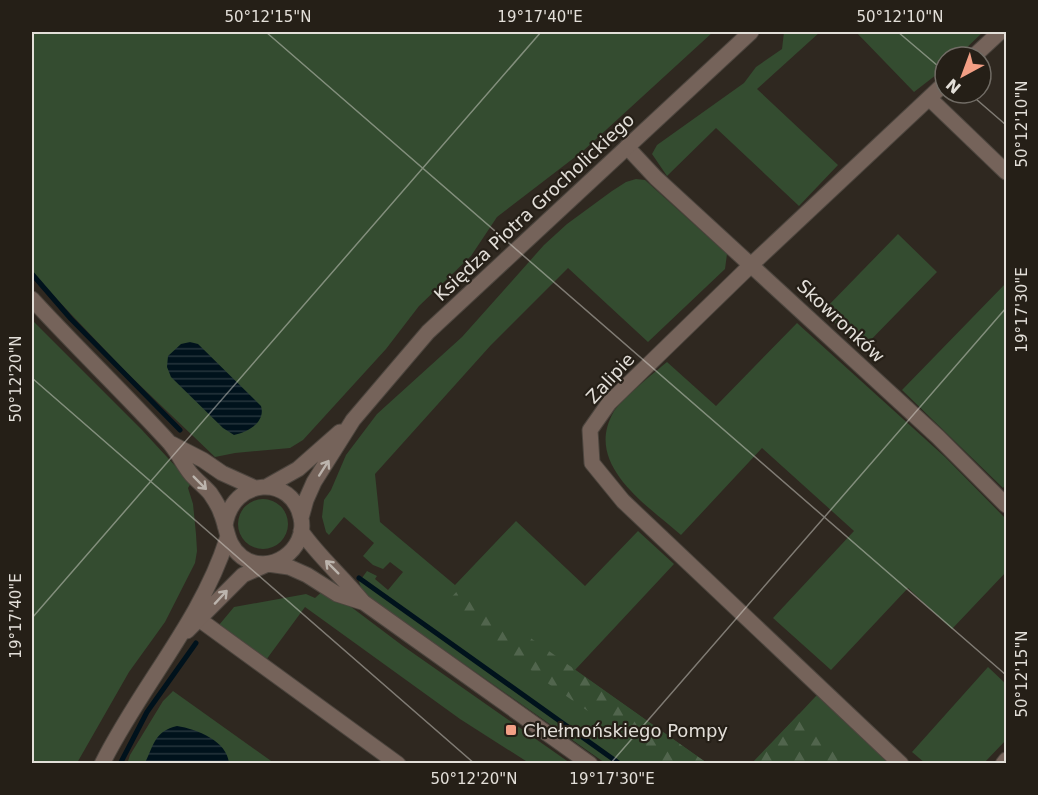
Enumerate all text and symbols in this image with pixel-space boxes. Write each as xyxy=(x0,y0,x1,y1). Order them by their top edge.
text: 50°12'15"N xyxy=(224,8,312,26)
text: 19°17'40"E xyxy=(497,8,583,26)
text: 50°12'10"N xyxy=(856,8,944,26)
north arrow xyxy=(933,45,993,105)
text: N xyxy=(942,74,965,98)
text: 50°12'10"N xyxy=(1013,80,1031,168)
street label: Księdza Piotra Grocholickiego xyxy=(430,109,638,305)
text: 19°17'30"E xyxy=(1013,267,1031,353)
street label: Skowronków xyxy=(793,275,889,367)
text: 50°12'20"N xyxy=(7,335,25,423)
street label: Zalipie xyxy=(582,349,638,407)
one-way arrow xyxy=(318,460,330,477)
one-way arrow xyxy=(193,476,207,491)
one-way arrow xyxy=(324,559,339,574)
text: 19°17'40"E xyxy=(7,573,25,659)
one-way arrow xyxy=(214,590,228,605)
text: 50°12'15"N xyxy=(1013,630,1031,718)
place label: Chełmońskiego Pompy xyxy=(523,720,728,741)
marker: Chełmońskiego Pompy xyxy=(504,723,518,737)
text: 50°12'20"N xyxy=(430,770,518,788)
text: 19°17'30"E xyxy=(569,770,655,788)

